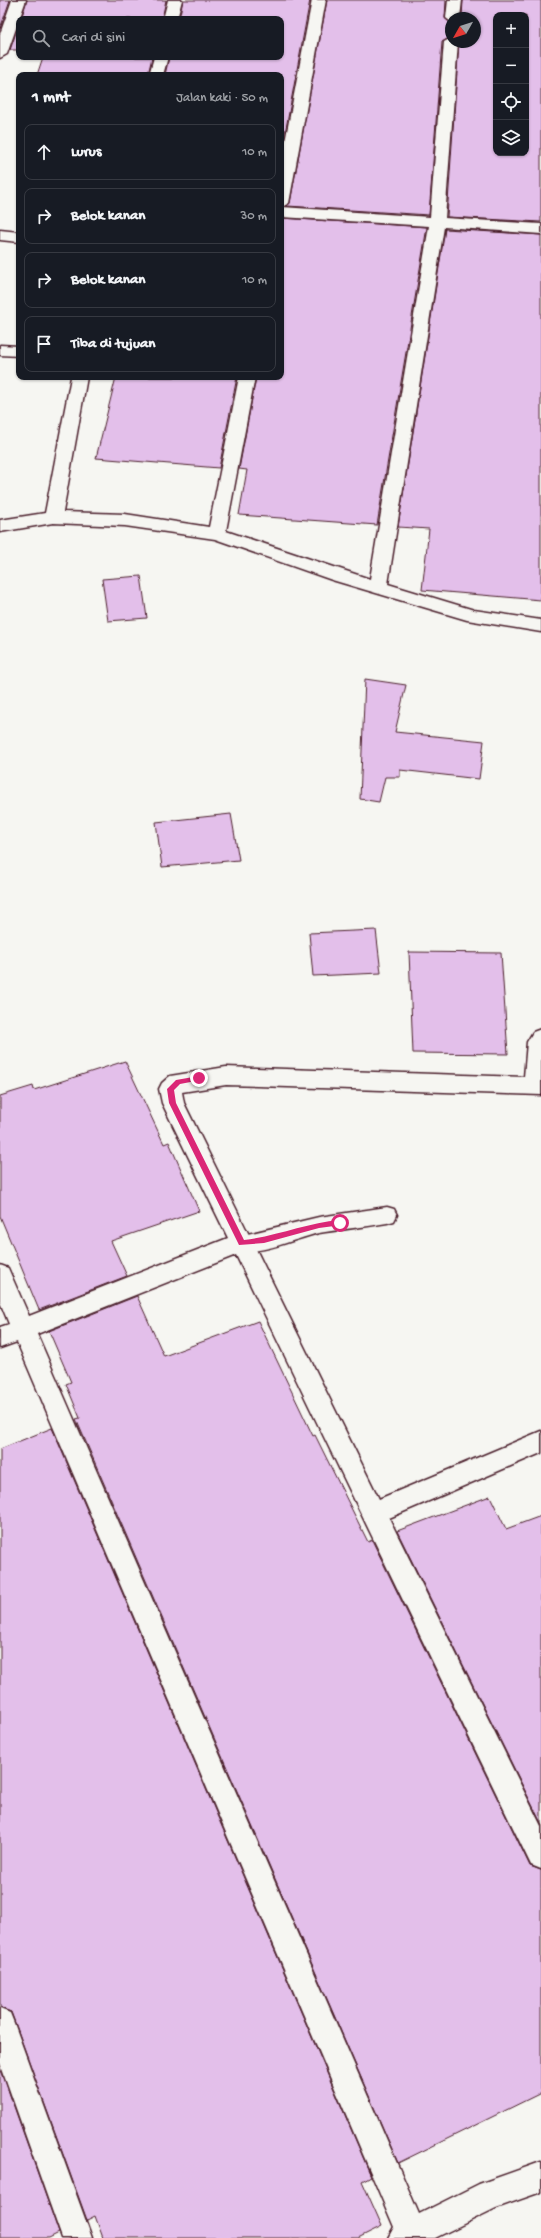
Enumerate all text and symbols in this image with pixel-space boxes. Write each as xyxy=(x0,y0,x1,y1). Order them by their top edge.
north arrow xyxy=(445,12,481,48)
map controls xyxy=(493,12,529,156)
button: + xyxy=(493,12,529,48)
search box xyxy=(16,16,284,60)
icon: search xyxy=(30,27,52,49)
text: Cari di sini xyxy=(62,29,125,47)
button: − xyxy=(493,48,529,84)
button: locate xyxy=(493,84,529,120)
text: 1 mnt xyxy=(32,88,70,108)
text: Jalan kaki · 50 m xyxy=(176,91,268,106)
button: layers xyxy=(493,120,529,156)
icon: ahead xyxy=(33,141,55,163)
text: Lurus xyxy=(71,143,101,161)
text: 10 m xyxy=(242,145,267,160)
icon: right xyxy=(33,205,55,227)
text: Belok kanan xyxy=(71,207,145,225)
text: 30 m xyxy=(241,209,267,224)
icon: right xyxy=(33,269,55,291)
text: Belok kanan xyxy=(71,271,145,289)
text: 10 m xyxy=(242,273,267,288)
icon: arrive xyxy=(33,333,55,355)
text: Tiba di tujuan xyxy=(71,335,155,353)
route end xyxy=(190,1069,208,1087)
route start xyxy=(331,1214,349,1232)

